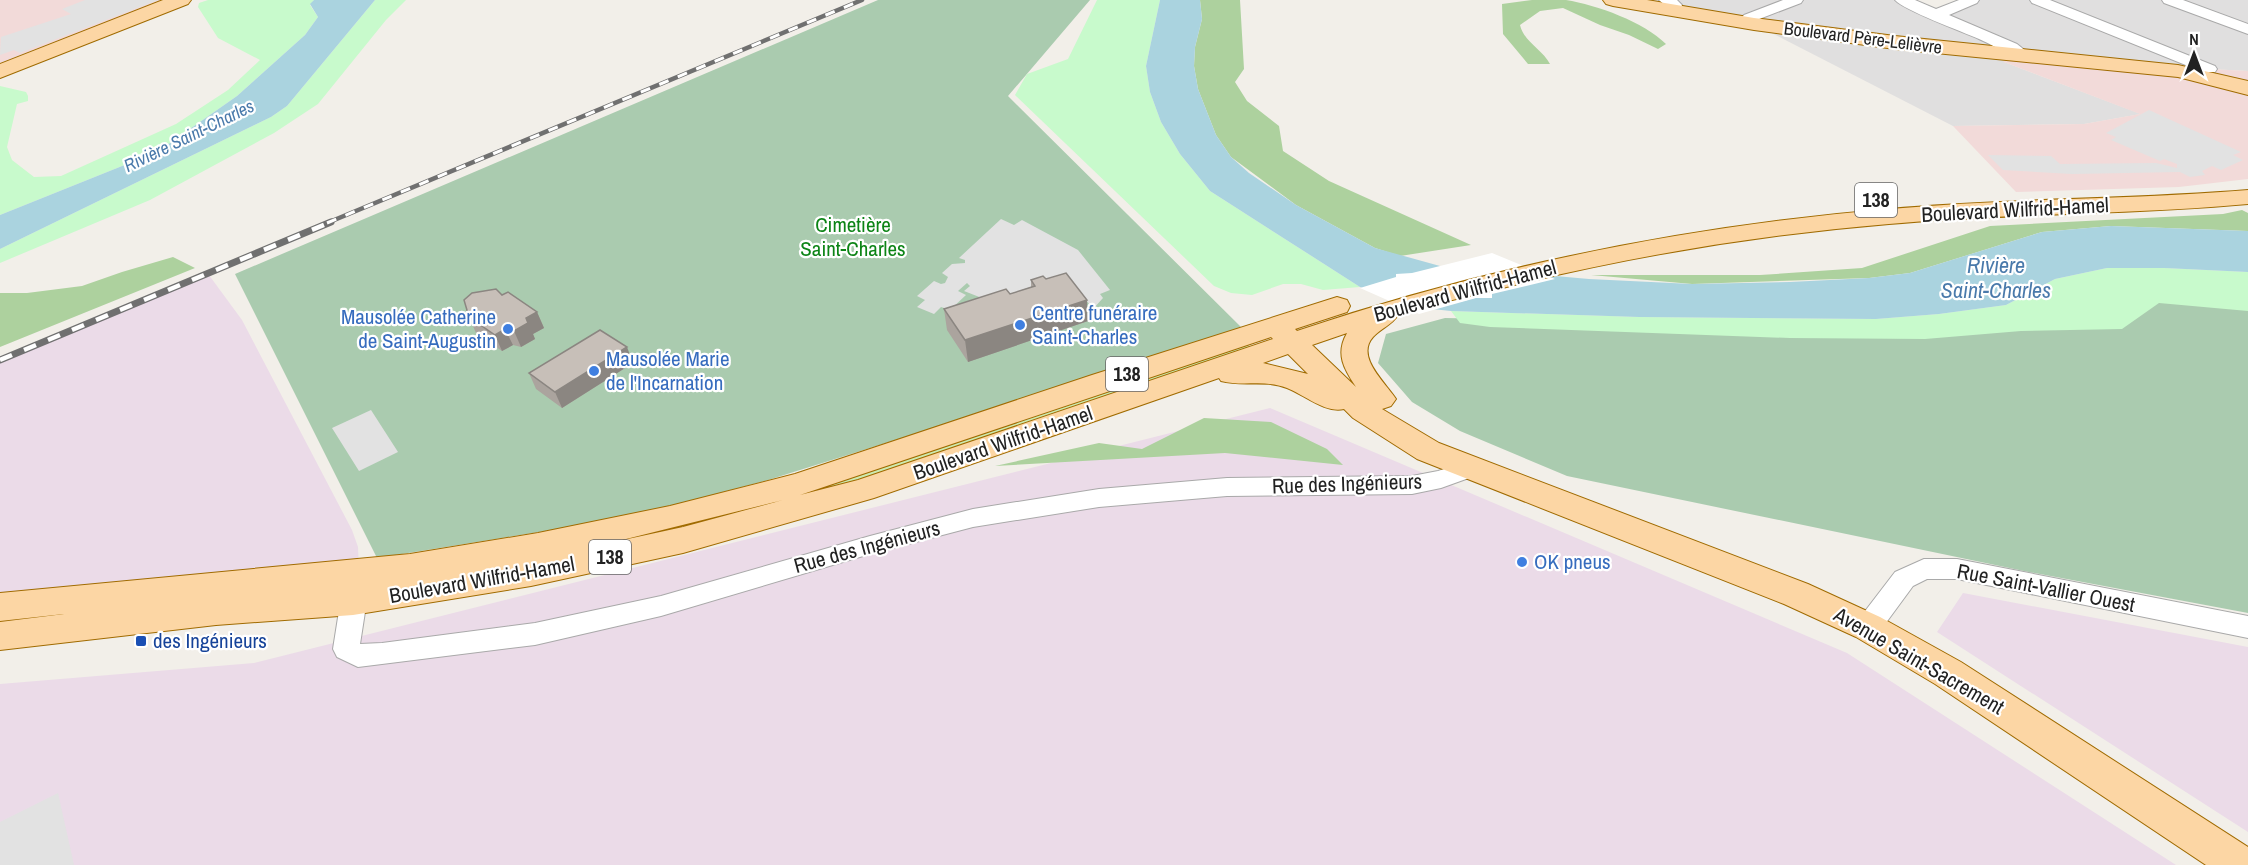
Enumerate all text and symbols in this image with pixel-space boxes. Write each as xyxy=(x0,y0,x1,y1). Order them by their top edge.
street label: Boulevard Père-Lelièvre xyxy=(1783,15,1944,60)
north arrow xyxy=(2164,24,2224,84)
text: N xyxy=(2189,28,2199,50)
water label: Rivière Saint-Charles xyxy=(120,93,258,178)
road number: 138 xyxy=(1855,183,1897,217)
street label: Boulevard Wilfrid-Hamel xyxy=(1921,190,2109,229)
park label: Cimetière Saint-Charles xyxy=(800,210,906,263)
water label: Rivière Saint-Charles xyxy=(1941,250,2051,305)
street label: Boulevard Wilfrid-Hamel xyxy=(1371,252,1559,329)
place label: Centre funéraire Saint-Charles xyxy=(1032,298,1157,351)
place label: Mausolée Catherine de Saint-Augustin xyxy=(341,302,496,355)
marker: Centre funéraire Saint-Charles xyxy=(1013,318,1027,332)
marker: Mausolée Catherine de Saint-Augustin xyxy=(501,322,515,336)
place label: Mausolée Marie de l'Incarnation xyxy=(606,344,729,397)
road number: 138 xyxy=(1106,357,1148,391)
marker: Mausolée Marie de l'Incarnation xyxy=(587,364,601,378)
street label: Boulevard Wilfrid-Hamel xyxy=(909,398,1096,487)
street label: Rue des Ingénieurs xyxy=(1271,466,1423,501)
street label: Rue des Ingénieurs xyxy=(791,513,943,580)
road number: 138 xyxy=(589,540,631,574)
place label: OK pneus xyxy=(1534,547,1611,576)
street label: Boulevard Wilfrid-Hamel xyxy=(387,549,577,610)
marker: OK pneus xyxy=(1515,555,1529,569)
street label: Rue Saint-Vallier Ouest xyxy=(1955,556,2138,619)
street label: Avenue Saint-Sacrement xyxy=(1828,599,2010,721)
place label: des Ingénieurs xyxy=(153,626,267,655)
marker: des Ingénieurs xyxy=(134,634,148,648)

